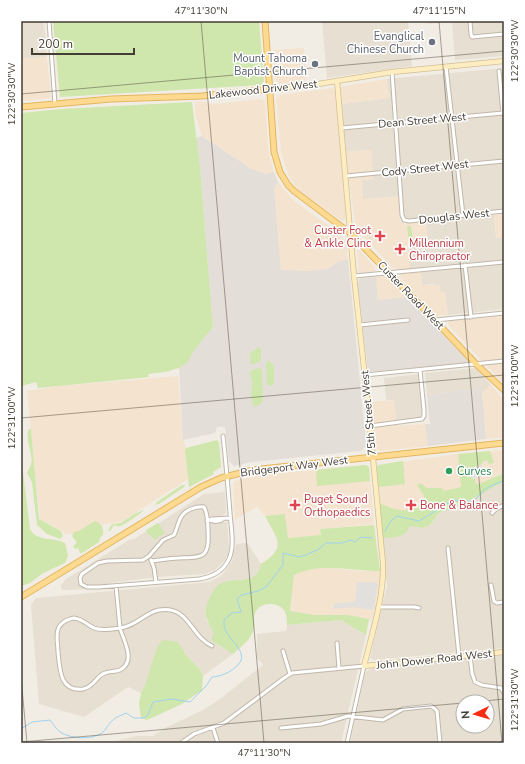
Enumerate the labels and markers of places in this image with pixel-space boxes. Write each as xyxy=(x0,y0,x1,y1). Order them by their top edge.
place label: Evanglical Chinese Church xyxy=(347,29,425,57)
marker: Evanglical Chinese Church xyxy=(427,37,437,47)
place label: Mount Tahoma Baptist Church xyxy=(233,51,307,79)
marker: Mount Tahoma Baptist Church xyxy=(310,59,320,69)
place label: Custer Foot & Ankle Clinc xyxy=(304,223,371,251)
marker: Custer Foot & Ankle Clinc xyxy=(374,230,386,242)
place label: Millennium Chiropractor xyxy=(409,236,470,264)
marker: Millennium Chiropractor xyxy=(394,243,406,255)
place label: Curves xyxy=(457,464,491,479)
marker: Curves xyxy=(444,466,454,476)
place label: Puget Sound Orthopaedics xyxy=(304,492,370,520)
place label: Bone & Balance xyxy=(420,498,499,513)
marker: Puget Sound Orthopaedics xyxy=(289,499,301,511)
marker: Bone & Balance xyxy=(405,499,417,511)

